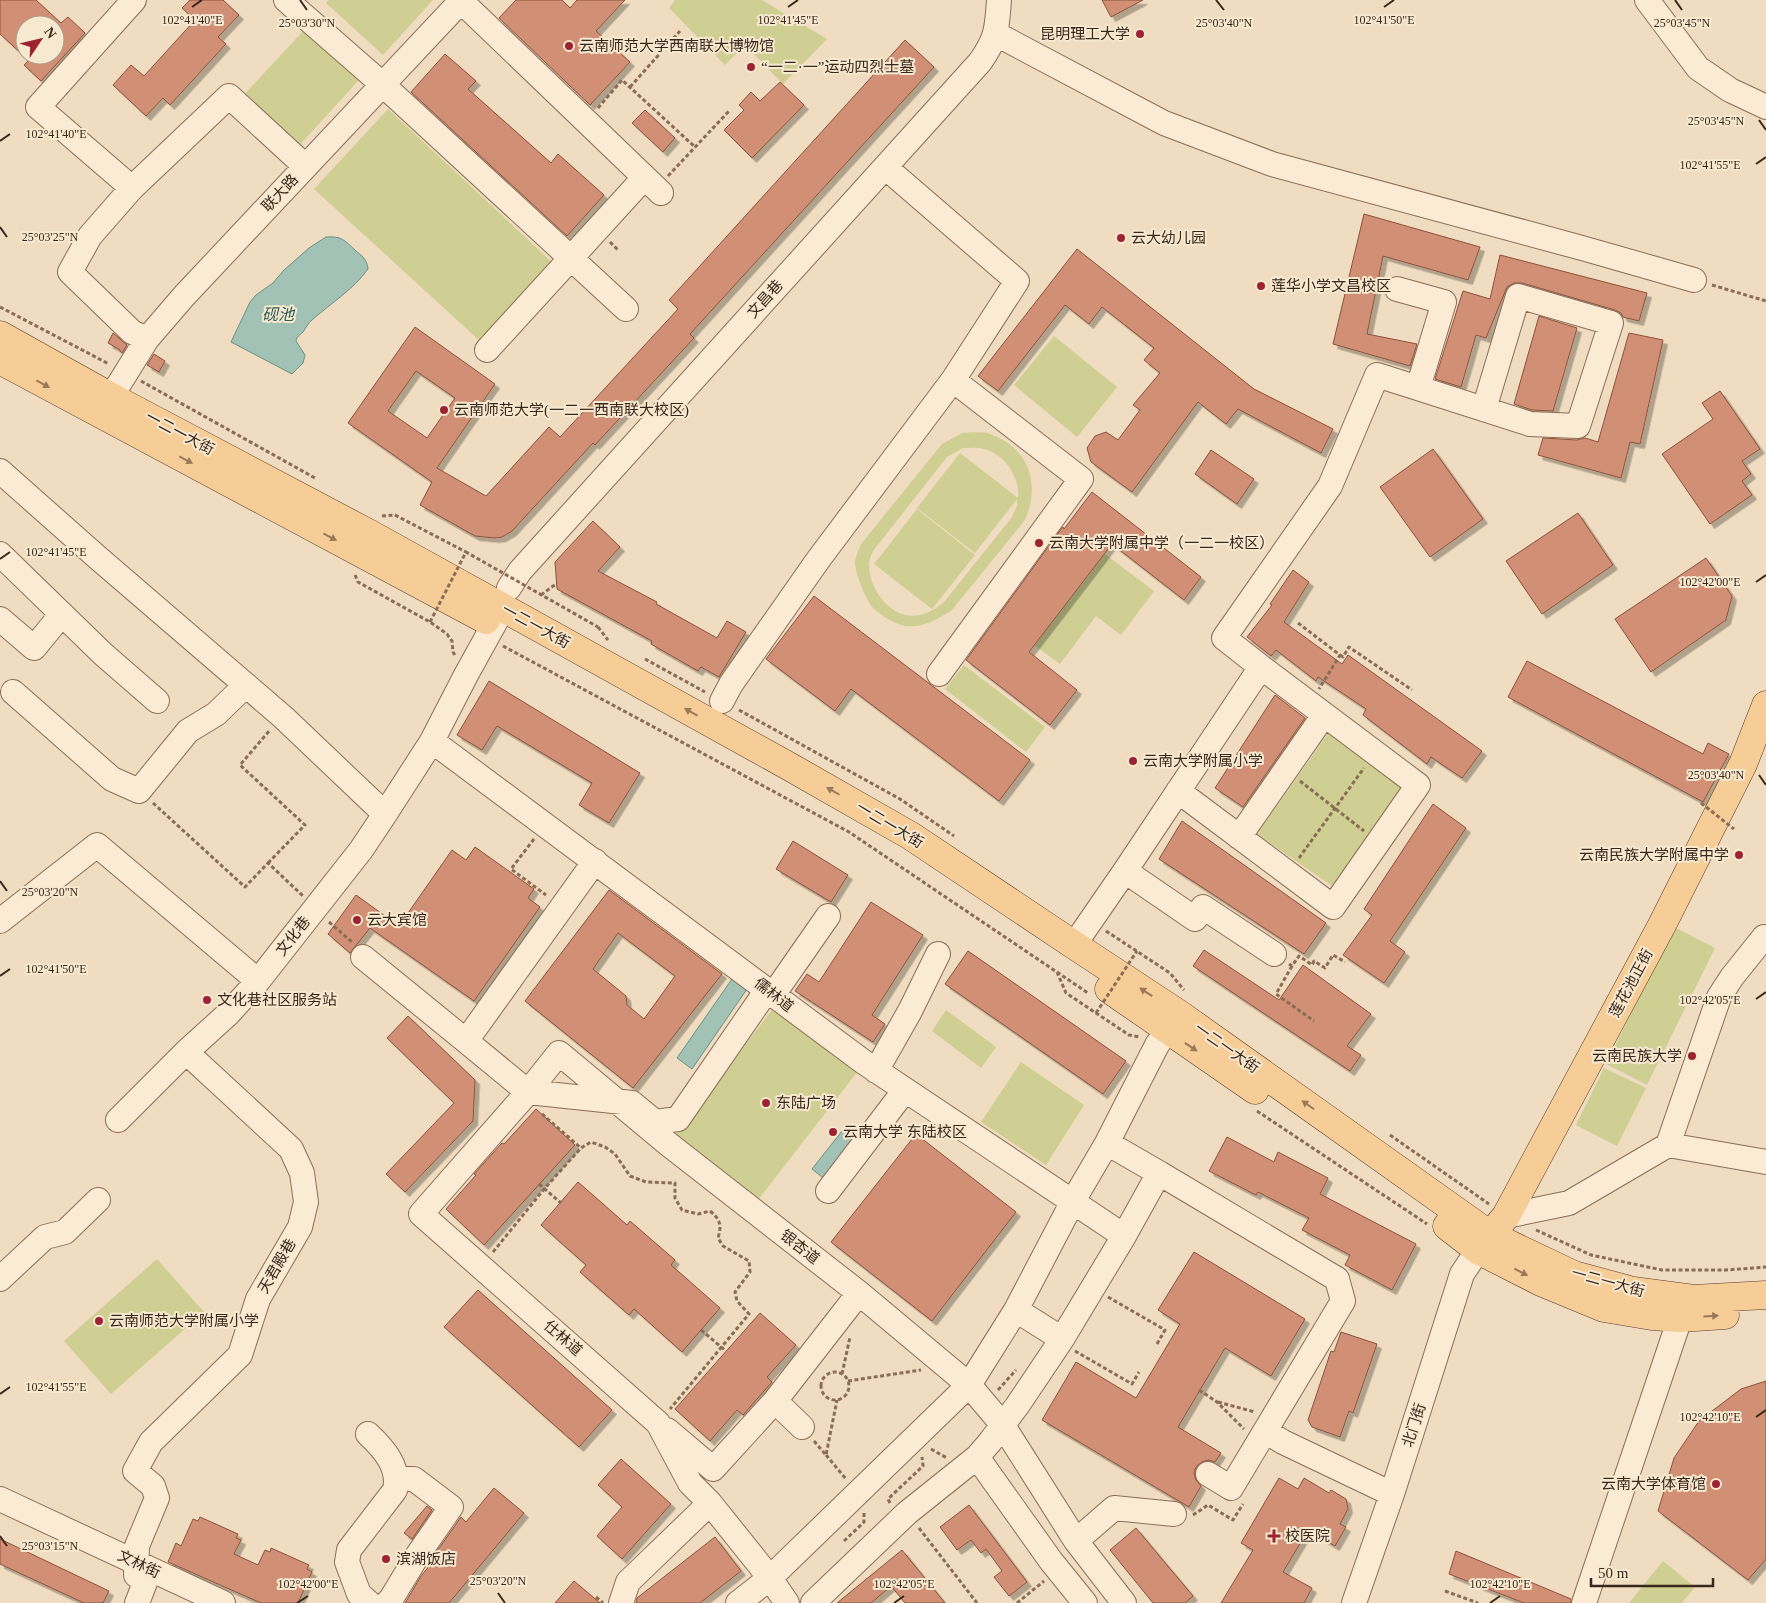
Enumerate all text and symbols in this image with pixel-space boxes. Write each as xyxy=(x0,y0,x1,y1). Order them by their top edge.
text: 102°41'40"E xyxy=(161,13,223,27)
text: 102°41'45"E xyxy=(757,13,819,27)
text: 102°41'50"E xyxy=(1353,13,1415,27)
north arrow xyxy=(15,15,65,65)
text: 25°03'30"N xyxy=(279,16,336,30)
text: 25°03'40"N xyxy=(1196,16,1253,30)
text: 25°03'45"N xyxy=(1654,16,1711,30)
text: N xyxy=(41,24,59,41)
place label: 昆明理工大学 xyxy=(1040,26,1130,42)
marker: 昆明理工大学 xyxy=(1134,28,1146,40)
place label: 云南师范大学西南联大博物馆 xyxy=(579,37,774,54)
marker: 云南师范大学西南联大博物馆 xyxy=(563,40,575,52)
place label: “一二·一”运动四烈士墓 xyxy=(761,59,914,75)
marker: “一二·一”运动四烈士墓 xyxy=(745,61,757,73)
text: 25°03'45"N xyxy=(1688,114,1745,128)
text: 102°41'40"E xyxy=(25,127,87,141)
text: 102°41'55"E xyxy=(1679,158,1741,172)
street label: 联大路 xyxy=(259,171,301,215)
text: 25°03'25"N xyxy=(22,230,79,244)
place label: 云大幼儿园 xyxy=(1131,230,1206,246)
marker: 云大幼儿园 xyxy=(1115,232,1127,244)
street label: 文昌巷 xyxy=(744,277,786,321)
place label: 莲华小学文昌校区 xyxy=(1271,277,1391,294)
marker: 莲华小学文昌校区 xyxy=(1255,280,1267,292)
water label: 砚池 xyxy=(262,306,296,323)
one-way arrow xyxy=(36,379,49,388)
place label: 云南师范大学(一二一西南联大校区) xyxy=(454,401,689,419)
marker: 云南师范大学(一二一西南联大校区) xyxy=(438,404,450,416)
street label: 一二一大街 xyxy=(143,408,217,458)
one-way arrow xyxy=(179,456,193,464)
one-way arrow xyxy=(323,532,336,541)
place label: 云南大学附属中学（一二一校区） xyxy=(1049,534,1274,551)
marker: 云南大学附属中学（一二一校区） xyxy=(1033,537,1045,549)
text: 102°41'45"E xyxy=(25,545,87,559)
text: 102°42'00"E xyxy=(1679,575,1741,589)
street label: 一二一大街 xyxy=(499,601,573,651)
one-way arrow xyxy=(684,708,698,716)
place label: 云南大学附属小学 xyxy=(1143,752,1263,769)
marker: 云南大学附属小学 xyxy=(1127,755,1139,767)
text: 25°03'40"N xyxy=(1688,768,1745,782)
one-way arrow xyxy=(825,787,840,795)
street label: 一二一大街 xyxy=(854,799,926,851)
place label: 云南民族大学附属中学 xyxy=(1579,846,1729,863)
marker: 云南民族大学附属中学 xyxy=(1733,849,1745,861)
text: 25°03'20"N xyxy=(22,885,79,899)
place label: 云大宾馆 xyxy=(367,912,427,928)
street label: 文化巷 xyxy=(272,913,313,959)
marker: 云大宾馆 xyxy=(351,914,363,926)
street label: 莲花池正街 xyxy=(1606,946,1656,1020)
text: 102°41'50"E xyxy=(25,962,87,976)
street label: 儒林道 xyxy=(751,975,797,1015)
one-way arrow xyxy=(1140,987,1153,997)
place label: 文化巷社区服务站 xyxy=(217,991,337,1008)
text: 102°42'05"E xyxy=(1679,993,1741,1007)
marker: 文化巷社区服务站 xyxy=(201,994,213,1006)
street label: 一二一大街 xyxy=(1192,1020,1262,1076)
one-way arrow xyxy=(1184,1042,1198,1052)
place label: 云南民族大学 xyxy=(1592,1048,1682,1064)
marker: 云南民族大学 xyxy=(1686,1050,1698,1062)
place label: 东陆广场 xyxy=(776,1095,836,1111)
marker: 东陆广场 xyxy=(760,1097,772,1109)
one-way arrow xyxy=(1301,1100,1315,1110)
place label: 云南大学 东陆校区 xyxy=(843,1123,967,1140)
marker: 云南大学 东陆校区 xyxy=(827,1126,839,1138)
street label: 银杏道 xyxy=(777,1227,823,1267)
street label: 天君殿巷 xyxy=(255,1236,299,1296)
street label: 一二一大街 xyxy=(1570,1265,1646,1299)
one-way arrow xyxy=(1514,1268,1529,1276)
place label: 云南师范大学附属小学 xyxy=(109,1312,259,1329)
one-way arrow xyxy=(1703,1312,1719,1320)
marker: 云南师范大学附属小学 xyxy=(93,1315,105,1327)
street label: 仕林道 xyxy=(541,1316,586,1359)
text: 102°41'55"E xyxy=(25,1380,87,1394)
street label: 北门街 xyxy=(1398,1401,1429,1449)
text: 102°42'10"E xyxy=(1679,1410,1741,1424)
place label: 云南大学体育馆 xyxy=(1601,1476,1706,1492)
marker: 云南大学体育馆 xyxy=(1710,1478,1722,1490)
place label: 校医院 xyxy=(1285,1527,1330,1544)
marker: 校医院 xyxy=(1267,1529,1281,1543)
text: 25°03'15"N xyxy=(22,1539,79,1553)
street label: 文林街 xyxy=(115,1547,163,1581)
place label: 滨湖饭店 xyxy=(396,1551,456,1567)
marker: 滨湖饭店 xyxy=(380,1553,392,1565)
scale bar xyxy=(1591,1556,1714,1588)
text: 50 m xyxy=(1598,1565,1629,1581)
text: 25°03'20"N xyxy=(470,1574,527,1588)
text: 102°42'00"E xyxy=(277,1577,339,1591)
text: 102°42'05"E xyxy=(873,1577,935,1591)
text: 102°42'10"E xyxy=(1469,1577,1531,1591)

